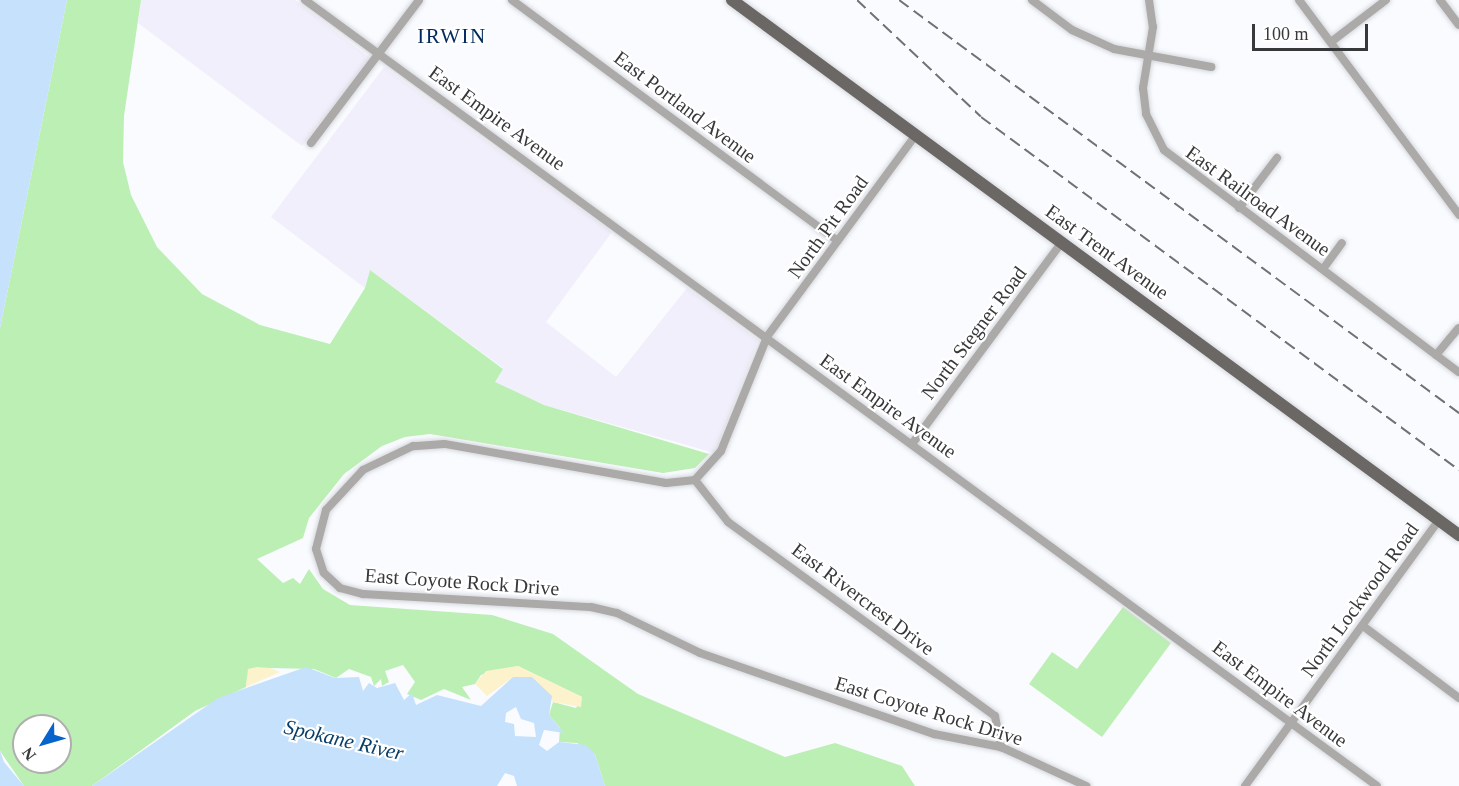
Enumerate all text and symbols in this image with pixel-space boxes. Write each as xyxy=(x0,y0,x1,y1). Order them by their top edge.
scale bar xyxy=(1255,12,1370,50)
district label: IRWIN xyxy=(417,23,487,49)
text: 100 m xyxy=(1263,24,1309,44)
street label: East Portland Avenue xyxy=(609,45,761,169)
street label: East Empire Avenue xyxy=(424,60,570,176)
street label: East Railroad Avenue xyxy=(1181,140,1335,262)
street label: North Pit Road xyxy=(783,171,873,283)
street label: East Trent Avenue xyxy=(1040,199,1174,305)
street label: North Stegner Road xyxy=(916,262,1032,404)
street label: East Empire Avenue xyxy=(815,348,961,464)
street label: North Lockwood Road xyxy=(1296,518,1424,682)
street label: East Rivercrest Drive xyxy=(787,538,939,660)
street label: East Coyote Rock Drive xyxy=(364,563,560,601)
street label: East Empire Avenue xyxy=(1207,635,1353,753)
street label: East Coyote Rock Drive xyxy=(832,671,1026,751)
north arrow xyxy=(12,714,72,774)
water label: Spokane River xyxy=(282,714,406,766)
text: N xyxy=(19,744,39,764)

